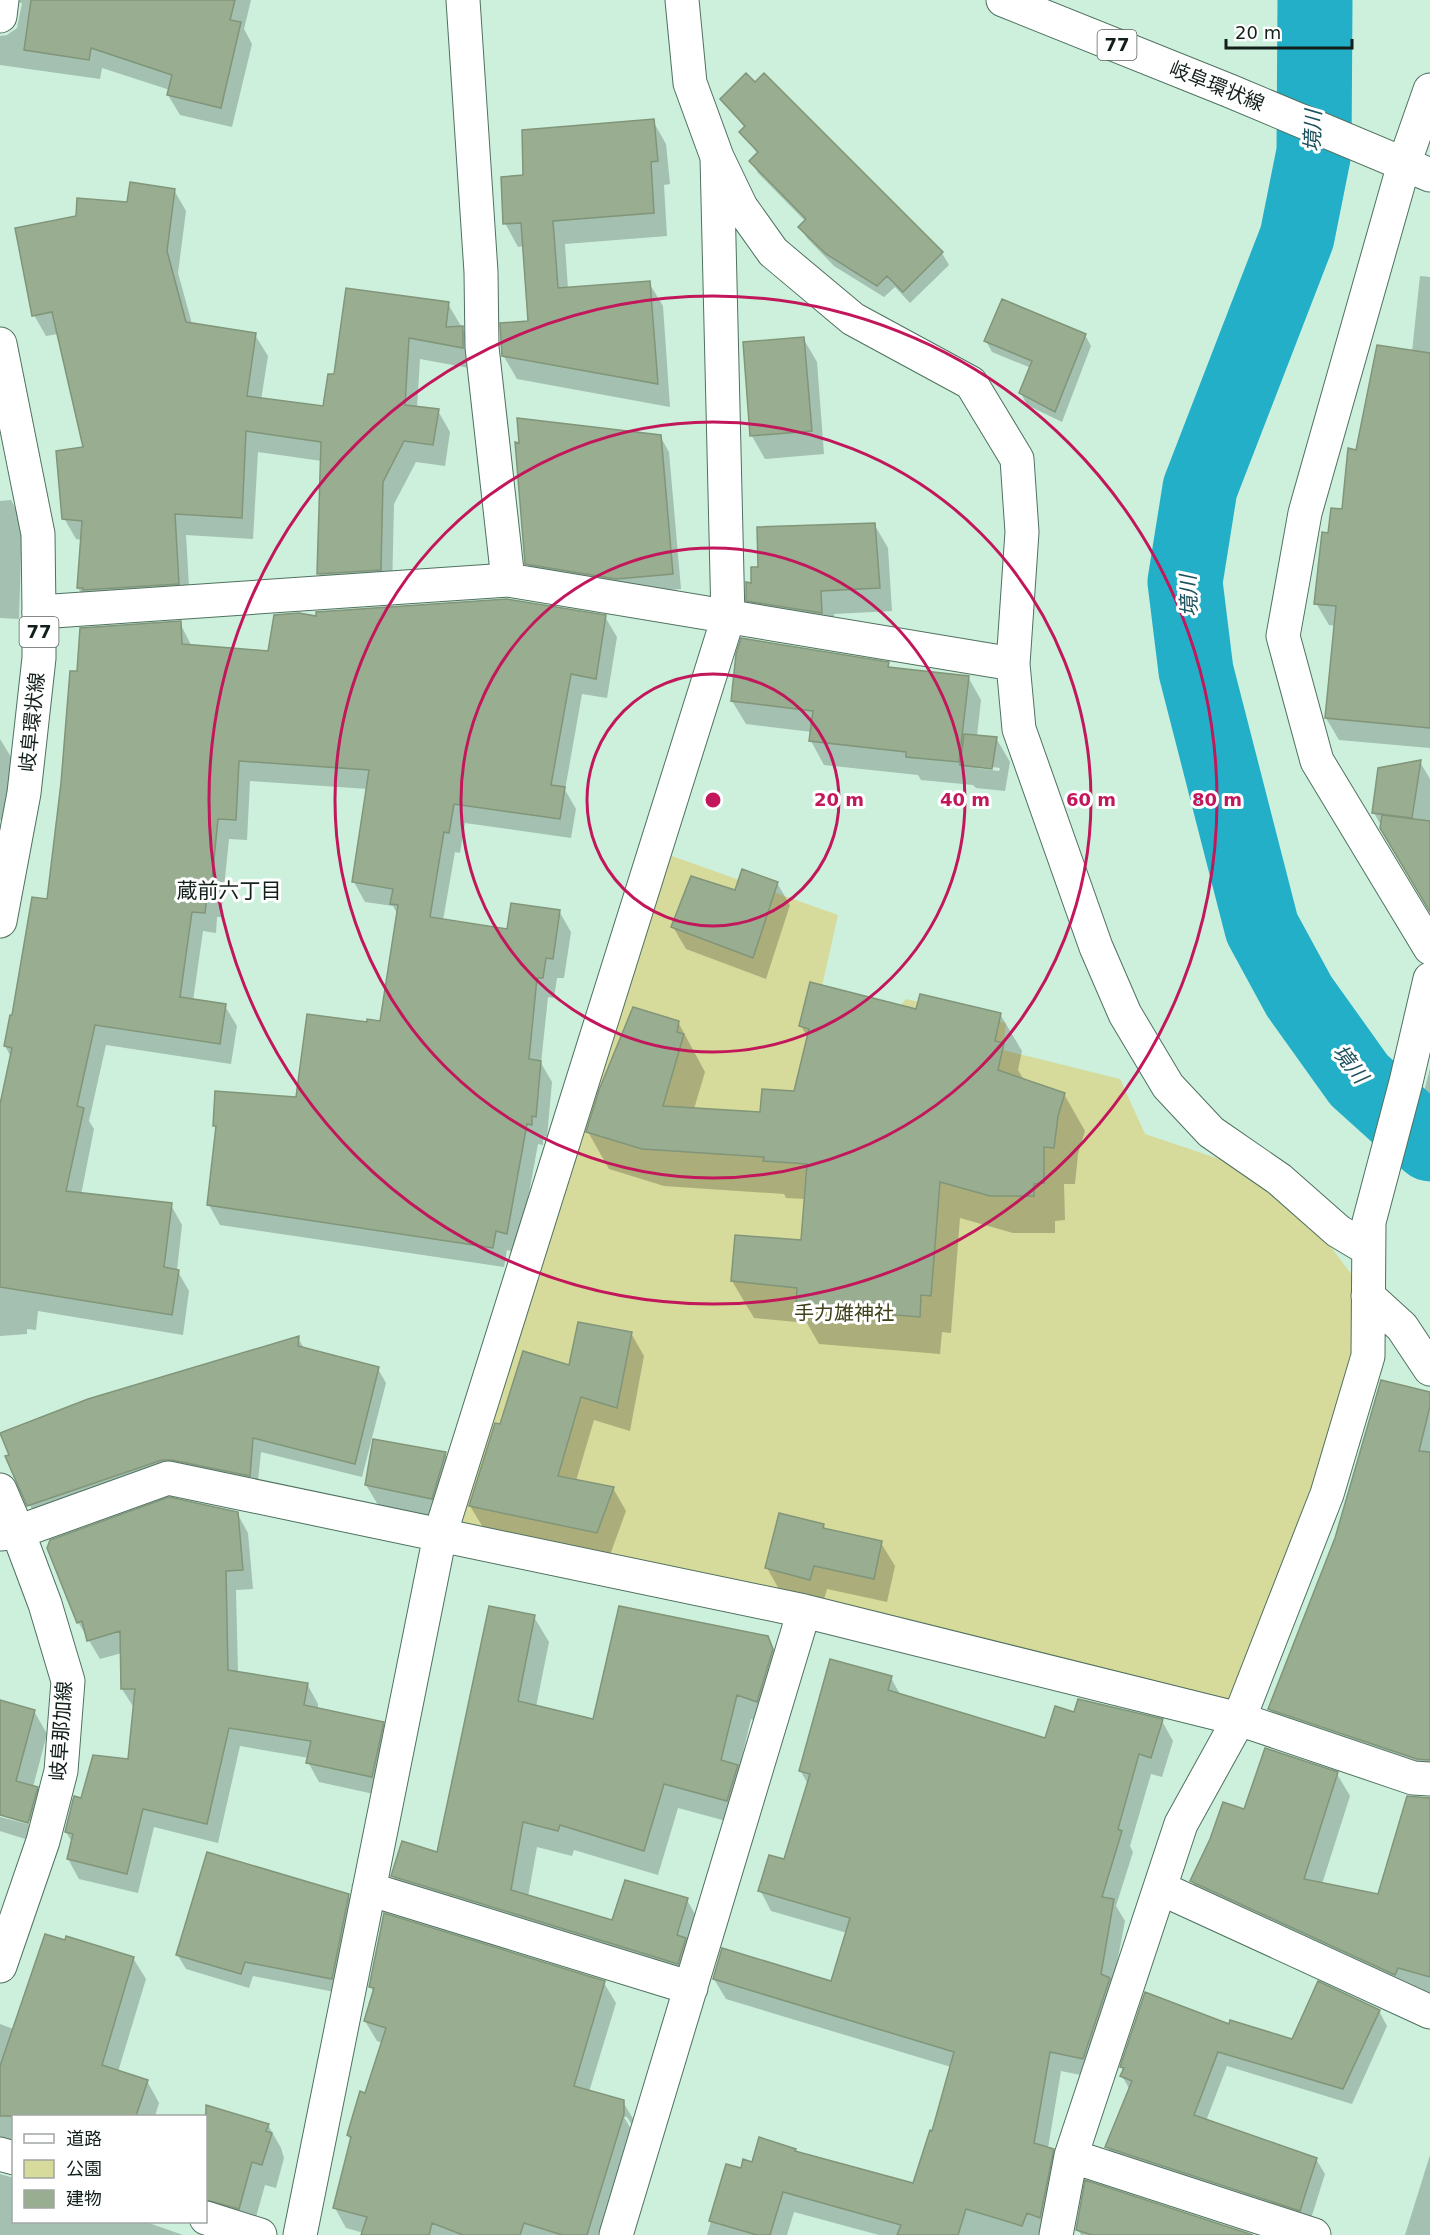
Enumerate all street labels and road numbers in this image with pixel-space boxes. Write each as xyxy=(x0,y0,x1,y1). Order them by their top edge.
road number: 77 xyxy=(1098,30,1136,60)
street label: 岐阜環状線 xyxy=(1166,56,1268,116)
road number: 77 xyxy=(20,617,58,647)
street label: 岐阜環状線 xyxy=(15,671,49,773)
street label: 岐阜那加線 xyxy=(46,1680,76,1782)

